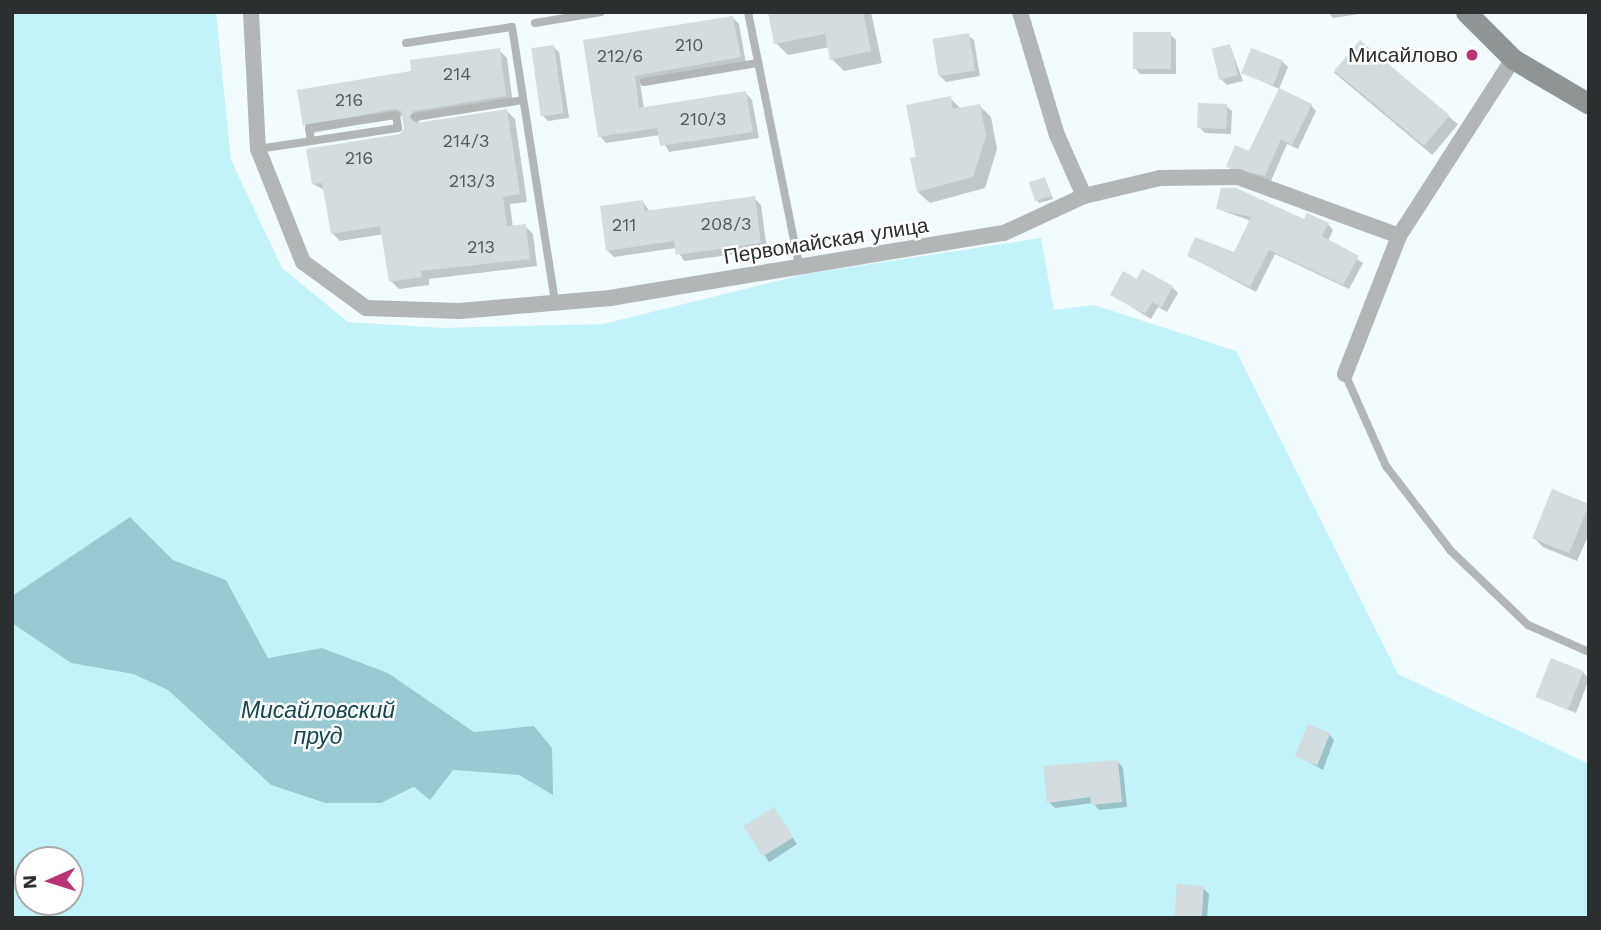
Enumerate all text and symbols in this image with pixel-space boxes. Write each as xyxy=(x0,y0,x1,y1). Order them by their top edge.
house number: 210 xyxy=(675,34,703,56)
place label: Мисайлово xyxy=(1348,42,1458,68)
house number: 212/6 xyxy=(597,45,643,67)
marker: Мисайлово xyxy=(1464,47,1480,63)
house number: 214 xyxy=(443,63,471,85)
house number: 216 xyxy=(335,89,363,111)
house number: 210/3 xyxy=(680,108,726,130)
house number: 214/3 xyxy=(443,130,489,152)
house number: 216 xyxy=(345,147,373,169)
house number: 213/3 xyxy=(449,170,495,192)
street label: Первомайская улица xyxy=(722,212,930,270)
house number: 208/3 xyxy=(700,213,752,235)
house number: 211 xyxy=(612,214,636,236)
house number: 213 xyxy=(467,236,495,258)
water label: Мисайловский пруд xyxy=(241,697,395,751)
north arrow xyxy=(14,846,84,916)
text: N xyxy=(18,874,41,890)

